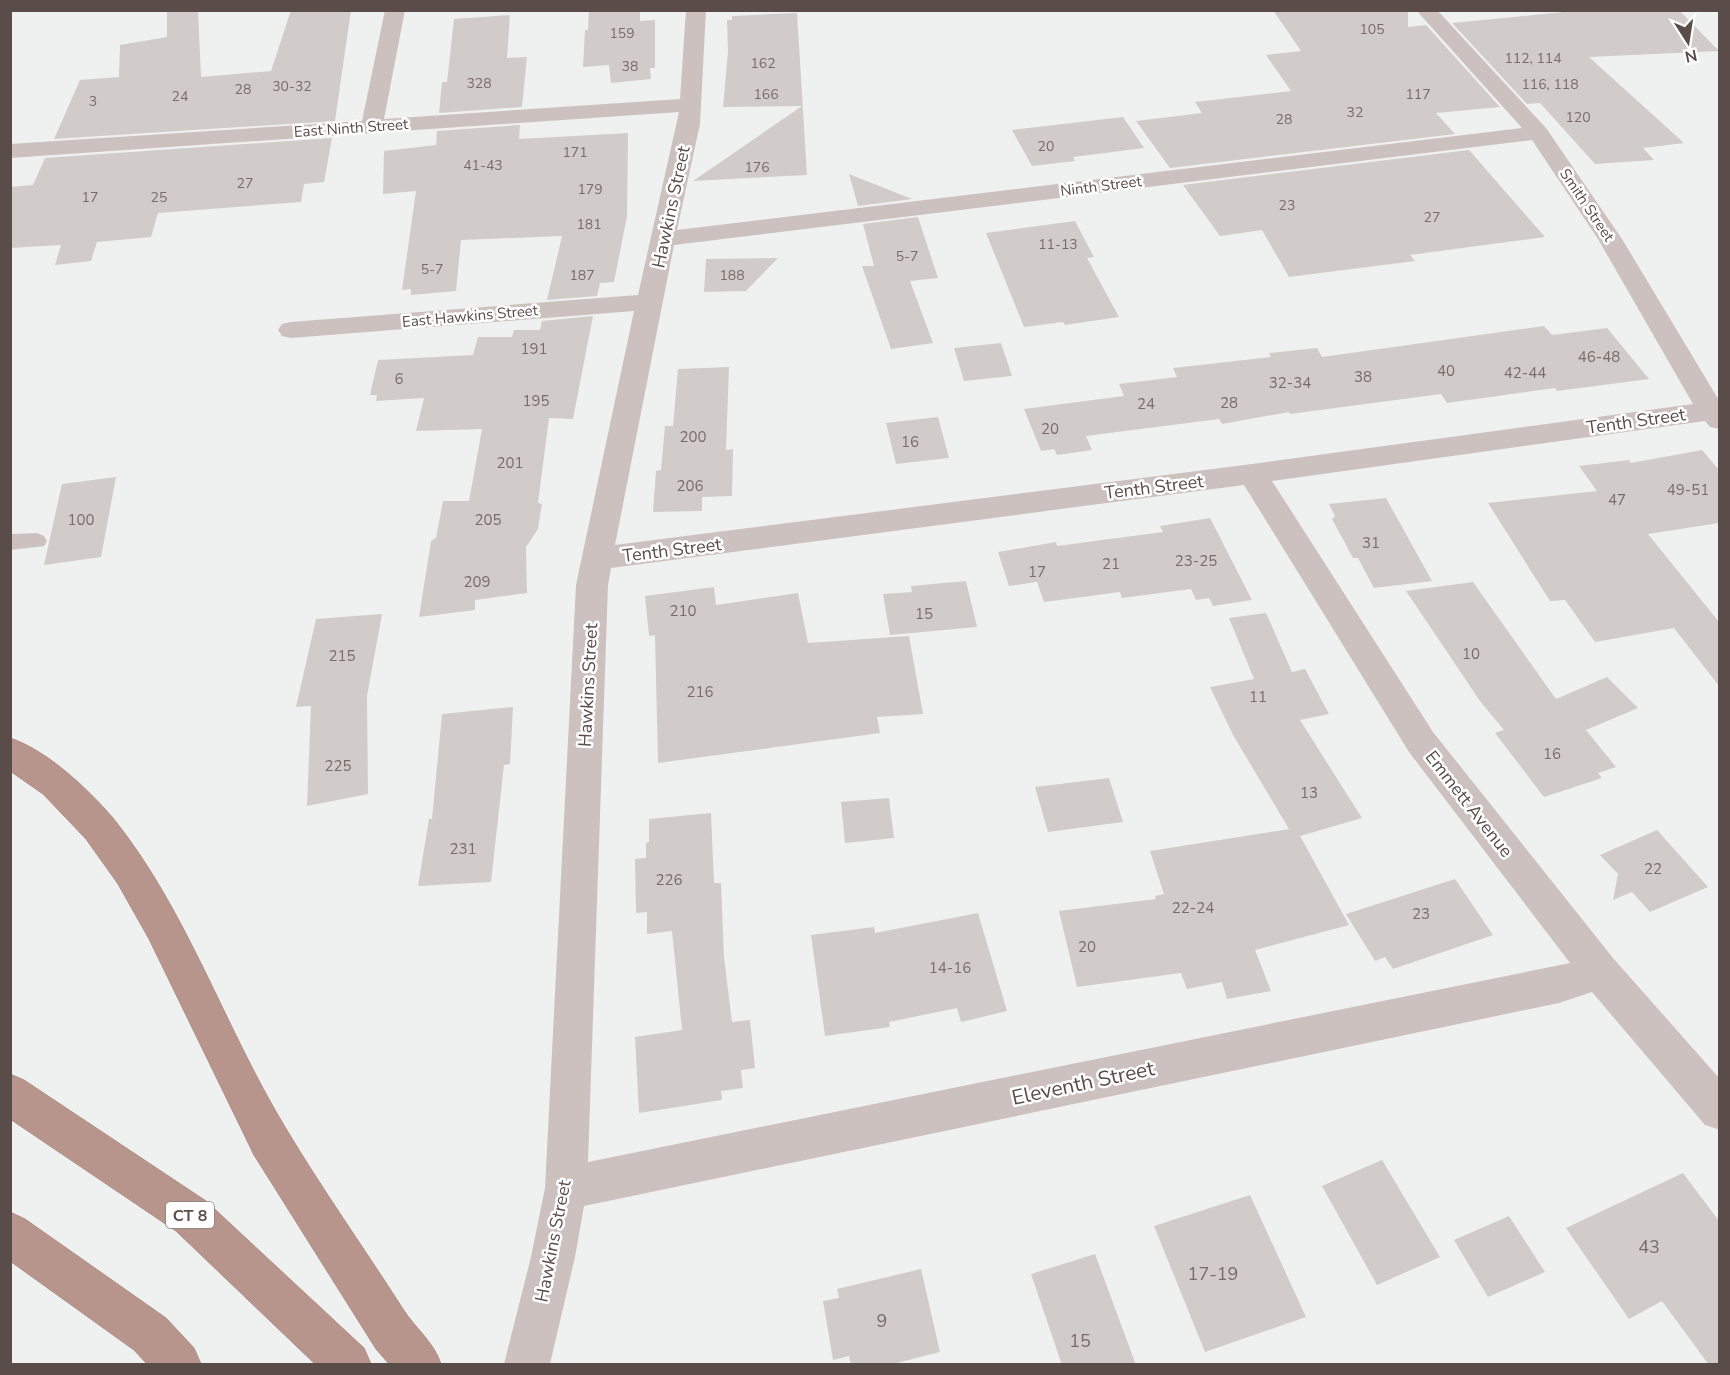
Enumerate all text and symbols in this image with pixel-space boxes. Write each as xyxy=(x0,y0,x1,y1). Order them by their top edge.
north arrow xyxy=(1658,12,1718,72)
house number: 105 xyxy=(1359,20,1385,39)
house number: 159 xyxy=(609,24,635,43)
text: N xyxy=(1683,44,1699,68)
house number: 112, 114 xyxy=(1504,49,1562,68)
house number: 162 xyxy=(750,54,776,73)
house number: 38 xyxy=(622,57,638,76)
house number: 328 xyxy=(466,74,492,93)
house number: 116, 118 xyxy=(1521,75,1579,94)
house number: 30-32 xyxy=(272,77,312,96)
house number: 28 xyxy=(235,80,251,99)
house number: 166 xyxy=(753,85,779,104)
house number: 117 xyxy=(1405,85,1431,104)
house number: 24 xyxy=(172,87,188,106)
house number: 3 xyxy=(89,92,97,111)
house number: 32 xyxy=(1347,103,1363,122)
house number: 120 xyxy=(1565,108,1591,127)
house number: 28 xyxy=(1276,110,1292,129)
street label: East Ninth Street xyxy=(293,114,410,142)
house number: 20 xyxy=(1038,137,1054,156)
house number: 171 xyxy=(562,143,588,162)
street label: Hawkins Street xyxy=(646,143,696,270)
house number: 41-43 xyxy=(463,156,503,175)
house number: 176 xyxy=(744,158,770,177)
street label: Smith Street xyxy=(1555,165,1619,246)
street label: Ninth Street xyxy=(1059,171,1143,201)
house number: 27 xyxy=(237,174,253,193)
house number: 179 xyxy=(577,180,603,199)
house number: 17 xyxy=(82,188,98,207)
house number: 25 xyxy=(151,188,167,207)
house number: 23 xyxy=(1279,196,1295,215)
house number: 27 xyxy=(1424,208,1440,227)
house number: 181 xyxy=(576,215,602,234)
house number: 11-13 xyxy=(1038,235,1078,254)
house number: 5-7 xyxy=(896,247,918,266)
house number: 5-7 xyxy=(421,260,443,279)
house number: 187 xyxy=(569,266,595,285)
house number: 188 xyxy=(719,266,745,285)
street label: East Hawkins Street xyxy=(401,300,539,332)
house number: 191 xyxy=(520,339,548,359)
house number: 46-48 xyxy=(1578,347,1620,367)
house number: 40 xyxy=(1437,361,1455,381)
house number: 42-44 xyxy=(1504,363,1546,383)
house number: 38 xyxy=(1354,367,1372,387)
house number: 6 xyxy=(394,369,404,389)
house number: 32-34 xyxy=(1269,373,1311,393)
house number: 195 xyxy=(522,391,550,411)
house number: 28 xyxy=(1220,393,1238,413)
house number: 24 xyxy=(1137,394,1155,414)
street label: Tenth Street xyxy=(1585,402,1688,440)
house number: 20 xyxy=(1041,419,1059,439)
house number: 200 xyxy=(679,427,707,447)
house number: 16 xyxy=(901,432,919,452)
house number: 201 xyxy=(496,453,524,473)
street label: Tenth Street xyxy=(1103,469,1206,505)
house number: 206 xyxy=(676,476,704,496)
house number: 49-51 xyxy=(1667,480,1709,500)
house number: 47 xyxy=(1608,490,1626,510)
house number: 100 xyxy=(67,510,95,530)
house number: 205 xyxy=(474,510,502,530)
street label: Tenth Street xyxy=(621,532,724,568)
house number: 31 xyxy=(1362,533,1380,553)
house number: 23-25 xyxy=(1175,551,1217,571)
house number: 21 xyxy=(1102,554,1120,574)
house number: 17 xyxy=(1028,562,1046,582)
house number: 209 xyxy=(463,572,491,592)
house number: 210 xyxy=(669,601,697,621)
house number: 15 xyxy=(915,604,933,624)
street label: Hawkins Street xyxy=(573,622,603,748)
house number: 10 xyxy=(1462,644,1480,664)
house number: 215 xyxy=(328,646,356,666)
house number: 216 xyxy=(686,682,714,702)
house number: 11 xyxy=(1249,687,1267,707)
house number: 16 xyxy=(1543,744,1561,764)
street label: Emmett Avenue xyxy=(1420,746,1518,862)
house number: 225 xyxy=(324,756,352,776)
house number: 13 xyxy=(1300,783,1318,803)
house number: 231 xyxy=(449,839,477,859)
house number: 22 xyxy=(1644,859,1662,879)
house number: 226 xyxy=(655,870,683,890)
house number: 22-24 xyxy=(1172,898,1214,918)
house number: 23 xyxy=(1412,904,1430,924)
house number: 20 xyxy=(1078,937,1096,957)
house number: 14-16 xyxy=(929,958,971,978)
street label: Eleventh Street xyxy=(1009,1054,1158,1112)
street label: Hawkins Street xyxy=(529,1177,577,1304)
road number: CT 8 xyxy=(166,1202,214,1228)
house number: 43 xyxy=(1638,1235,1660,1259)
house number: 17-19 xyxy=(1188,1262,1238,1286)
house number: 9 xyxy=(877,1309,887,1333)
house number: 15 xyxy=(1069,1329,1091,1353)

